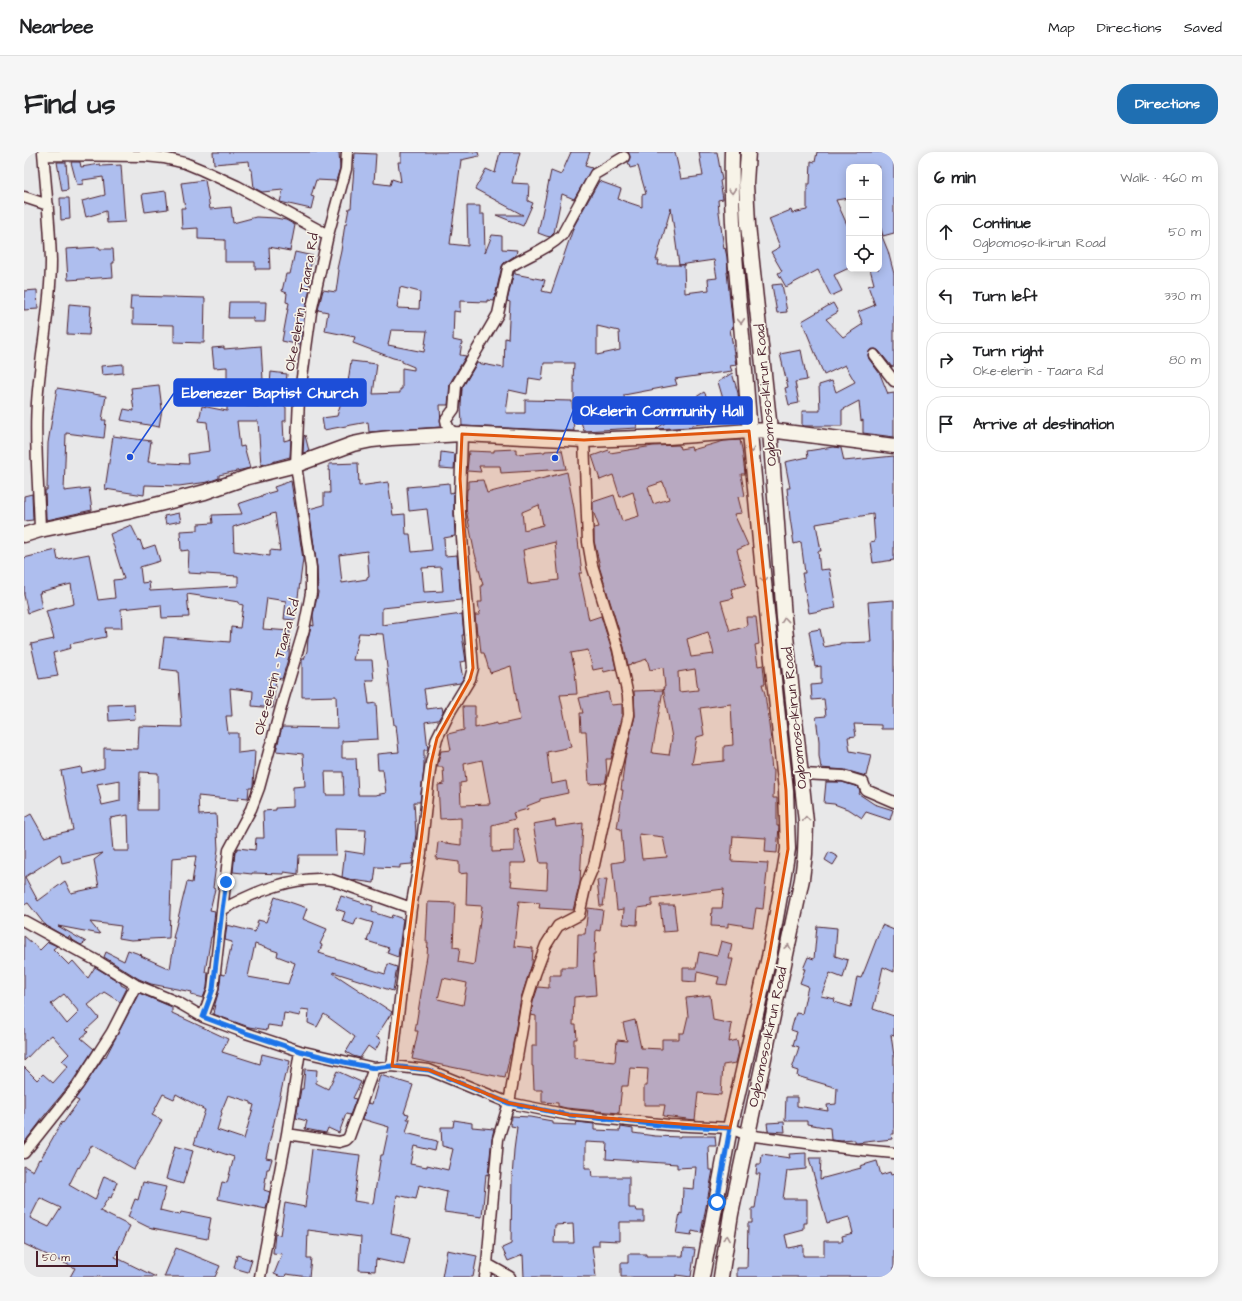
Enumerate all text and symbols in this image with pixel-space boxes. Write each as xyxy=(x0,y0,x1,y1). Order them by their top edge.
text: Nearbee xyxy=(20,14,94,41)
text: Map xyxy=(1048,18,1075,38)
text: Directions xyxy=(1097,18,1162,38)
text: Saved xyxy=(1184,18,1222,38)
button: Directions xyxy=(1117,84,1218,124)
text: Find us xyxy=(24,85,115,124)
map controls xyxy=(846,164,882,272)
button: + xyxy=(846,164,882,200)
text: 6 min xyxy=(934,166,976,190)
text: Walk · 460 m xyxy=(1120,169,1202,187)
one-way arrow xyxy=(728,188,736,194)
button: − xyxy=(846,200,882,236)
text: Continue xyxy=(973,213,1031,234)
icon: ahead xyxy=(935,221,957,243)
text: 50 m xyxy=(1168,223,1201,241)
street label: Oke-elerin - Taara Rd xyxy=(280,231,324,373)
text: Ogbomoso-Ikirun Road xyxy=(973,234,1106,252)
button: locate xyxy=(846,236,882,272)
icon: left xyxy=(935,285,957,307)
text: Turn left xyxy=(973,286,1037,307)
text: 330 m xyxy=(1164,287,1201,305)
one-way arrow xyxy=(736,318,745,324)
street label: Ogbomoso-Ikirun Road xyxy=(750,323,782,467)
text: Turn right xyxy=(973,341,1044,362)
icon: right xyxy=(935,349,957,371)
text: 80 m xyxy=(1169,351,1201,369)
text: Oke-elerin - Taara Rd xyxy=(973,362,1103,380)
callout: Ebenezer Baptist Church xyxy=(174,379,366,406)
text: Ebenezer Baptist Church xyxy=(182,383,359,404)
callout: Okelerin Community Hall xyxy=(573,397,752,424)
text: Okelerin Community Hall xyxy=(580,401,744,423)
icon: arrive xyxy=(935,413,957,435)
text: Arrive at destination xyxy=(973,414,1114,435)
one-way arrow xyxy=(746,447,755,453)
one-way arrow xyxy=(759,577,768,583)
street label: Oke-elerin - Taara Rd xyxy=(249,597,305,737)
one-way arrow xyxy=(780,617,789,623)
street label: Ogbomoso-Ikirun Road xyxy=(778,646,812,790)
one-way arrow xyxy=(801,816,810,822)
route end xyxy=(217,873,235,891)
one-way arrow xyxy=(784,944,792,950)
street label: Ogbomoso-Ikirun Road xyxy=(743,965,793,1109)
route start xyxy=(708,1193,726,1211)
one-way arrow xyxy=(722,1235,731,1242)
scale bar xyxy=(36,1249,118,1268)
text: 50 m xyxy=(42,1250,70,1265)

